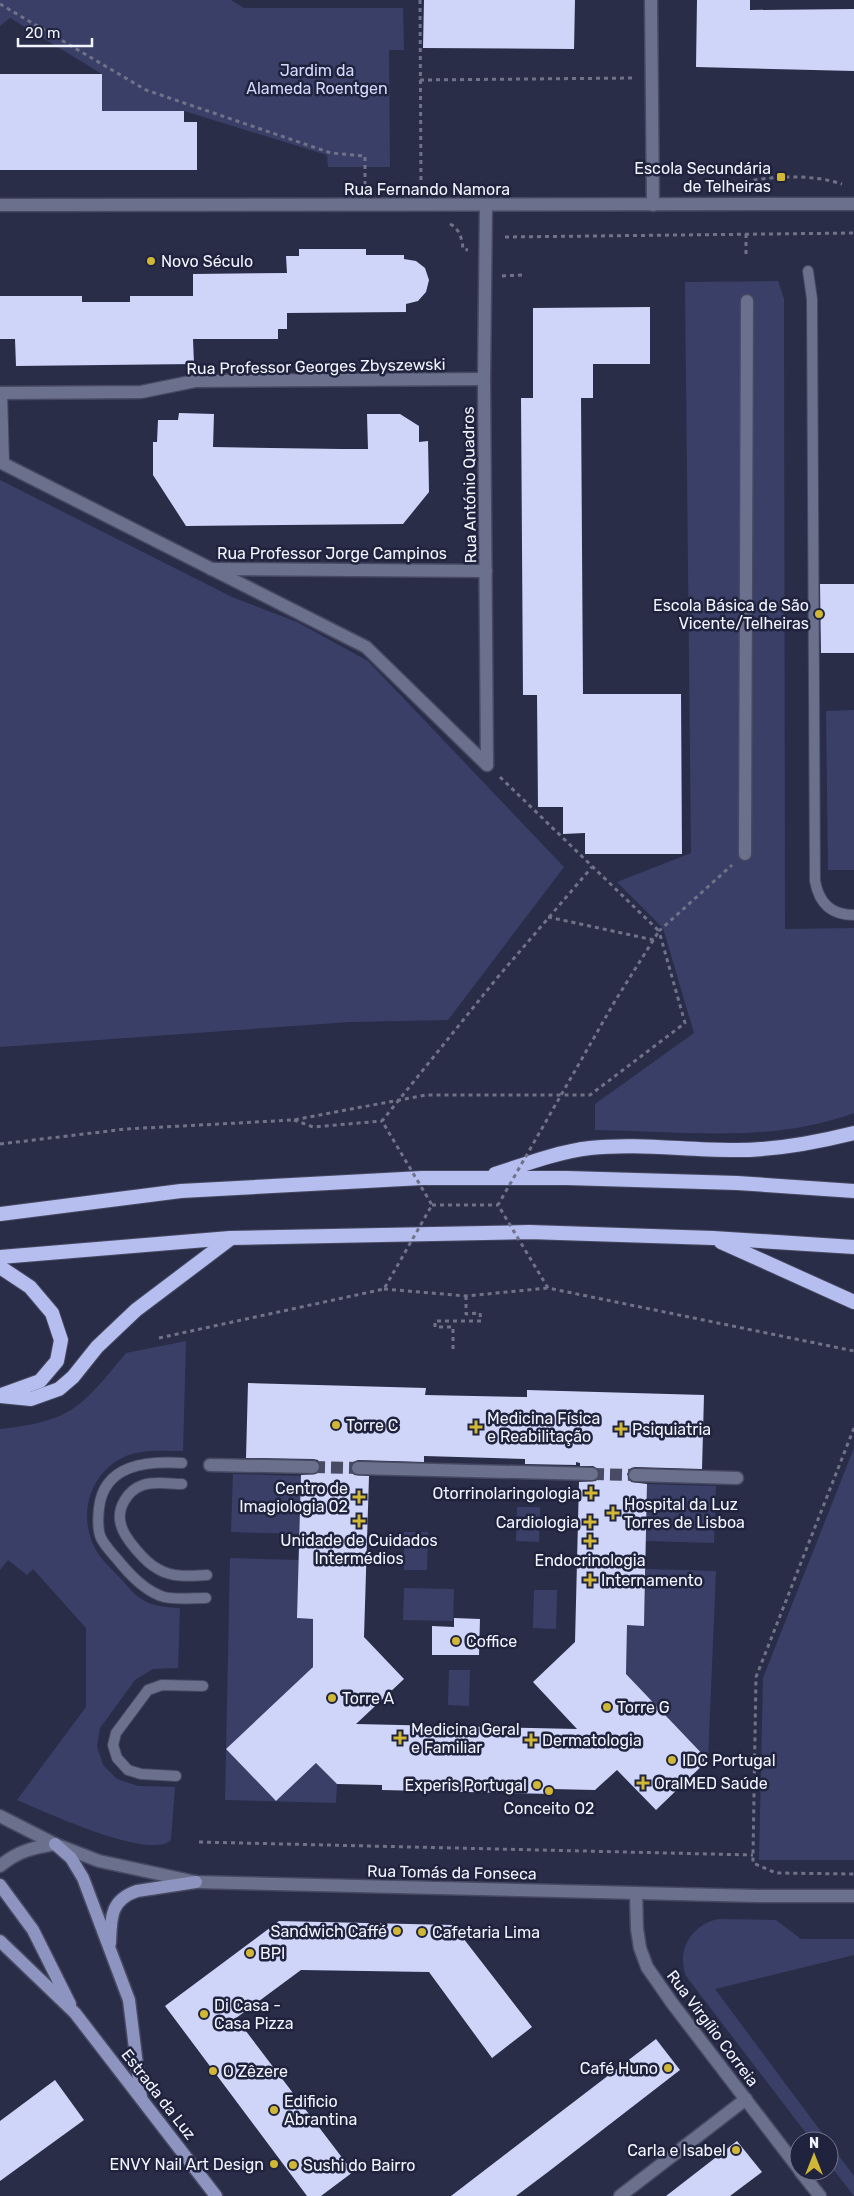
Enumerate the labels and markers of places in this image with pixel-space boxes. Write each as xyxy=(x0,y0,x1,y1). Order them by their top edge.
place label: Escola Secundária de Telheiras xyxy=(634,159,771,196)
marker: Escola Secundária de Telheiras xyxy=(775,171,787,183)
place label: Novo Século xyxy=(161,252,253,271)
marker: Novo Século xyxy=(145,255,157,267)
place label: Escola Básica de São Vicente/Telheiras xyxy=(653,596,809,633)
marker: Escola Básica de São Vicente/Telheiras xyxy=(813,608,825,620)
place label: Medicina Física e Reabilitação xyxy=(487,1409,600,1446)
place label: Torre C xyxy=(346,1416,398,1435)
marker: Torre C xyxy=(330,1419,342,1431)
marker: Medicina Física e Reabilitação xyxy=(469,1420,483,1434)
place label: Psiquiatria xyxy=(632,1420,711,1439)
marker: Psiquiatria xyxy=(614,1422,628,1436)
place label: Centro de Imagiologia 02 xyxy=(239,1479,348,1516)
place label: Otorrinolaringologia xyxy=(432,1484,580,1503)
marker: Otorrinolaringologia xyxy=(584,1486,598,1500)
marker: Centro de Imagiologia 02 xyxy=(352,1490,366,1504)
place label: Hospital da Luz Torres de Lisboa xyxy=(624,1495,745,1532)
marker: Hospital da Luz Torres de Lisboa xyxy=(606,1506,620,1520)
place label: Cardiologia xyxy=(496,1513,579,1532)
marker: Unidade de Cuidados Intermédios xyxy=(352,1514,366,1528)
marker: Cardiologia xyxy=(583,1515,597,1529)
place label: Unidade de Cuidados Intermédios xyxy=(280,1531,438,1568)
marker: Endocrinologia xyxy=(583,1534,597,1548)
place label: Endocrinologia xyxy=(534,1551,646,1570)
place label: Internamento xyxy=(601,1571,703,1590)
marker: Internamento xyxy=(583,1573,597,1587)
place label: Coffice xyxy=(466,1632,517,1651)
marker: Coffice xyxy=(450,1635,462,1647)
place label: Torre A xyxy=(342,1689,394,1708)
marker: Torre A xyxy=(326,1692,338,1704)
place label: Torre G xyxy=(617,1698,670,1717)
marker: Torre G xyxy=(601,1701,613,1713)
place label: Medicina Geral e Familiar xyxy=(411,1720,520,1757)
marker: Medicina Geral e Familiar xyxy=(393,1731,407,1745)
place label: Dermatologia xyxy=(542,1731,642,1750)
marker: Dermatologia xyxy=(524,1733,538,1747)
place label: IDC Portugal xyxy=(682,1751,776,1770)
marker: IDC Portugal xyxy=(666,1754,678,1766)
place label: OralMED Saúde xyxy=(654,1774,768,1793)
place label: Experis Portugal xyxy=(405,1776,527,1795)
marker: OralMED Saúde xyxy=(636,1776,650,1790)
marker: Experis Portugal xyxy=(531,1779,543,1791)
marker: Conceito O2 xyxy=(543,1785,555,1797)
place label: Conceito O2 xyxy=(504,1799,594,1818)
place label: Sandwich Caffé xyxy=(271,1922,387,1941)
place label: Cafetaria Lima xyxy=(432,1923,540,1942)
marker: Sandwich Caffé xyxy=(391,1925,403,1937)
marker: Cafetaria Lima xyxy=(416,1926,428,1938)
place label: BPI xyxy=(260,1944,285,1963)
marker: BPI xyxy=(244,1947,256,1959)
place label: Di Casa - Casa Pizza xyxy=(214,1996,294,2033)
marker: Di Casa - Casa Pizza xyxy=(198,2008,210,2020)
place label: Café Huno xyxy=(580,2059,658,2078)
place label: O Zêzere xyxy=(223,2062,288,2081)
marker: Café Huno xyxy=(662,2062,674,2074)
marker: O Zêzere xyxy=(207,2065,219,2077)
place label: Edificio Abrantina xyxy=(284,2092,357,2129)
marker: Edificio Abrantina xyxy=(268,2104,280,2116)
place label: Carla e Isabel xyxy=(627,2141,726,2160)
marker: Carla e Isabel xyxy=(730,2144,742,2156)
place label: ENVY Nail Art Design xyxy=(109,2155,264,2174)
place label: Sushi do Bairro xyxy=(303,2156,415,2175)
marker: ENVY Nail Art Design xyxy=(268,2158,280,2170)
marker: Sushi do Bairro xyxy=(287,2159,299,2171)

